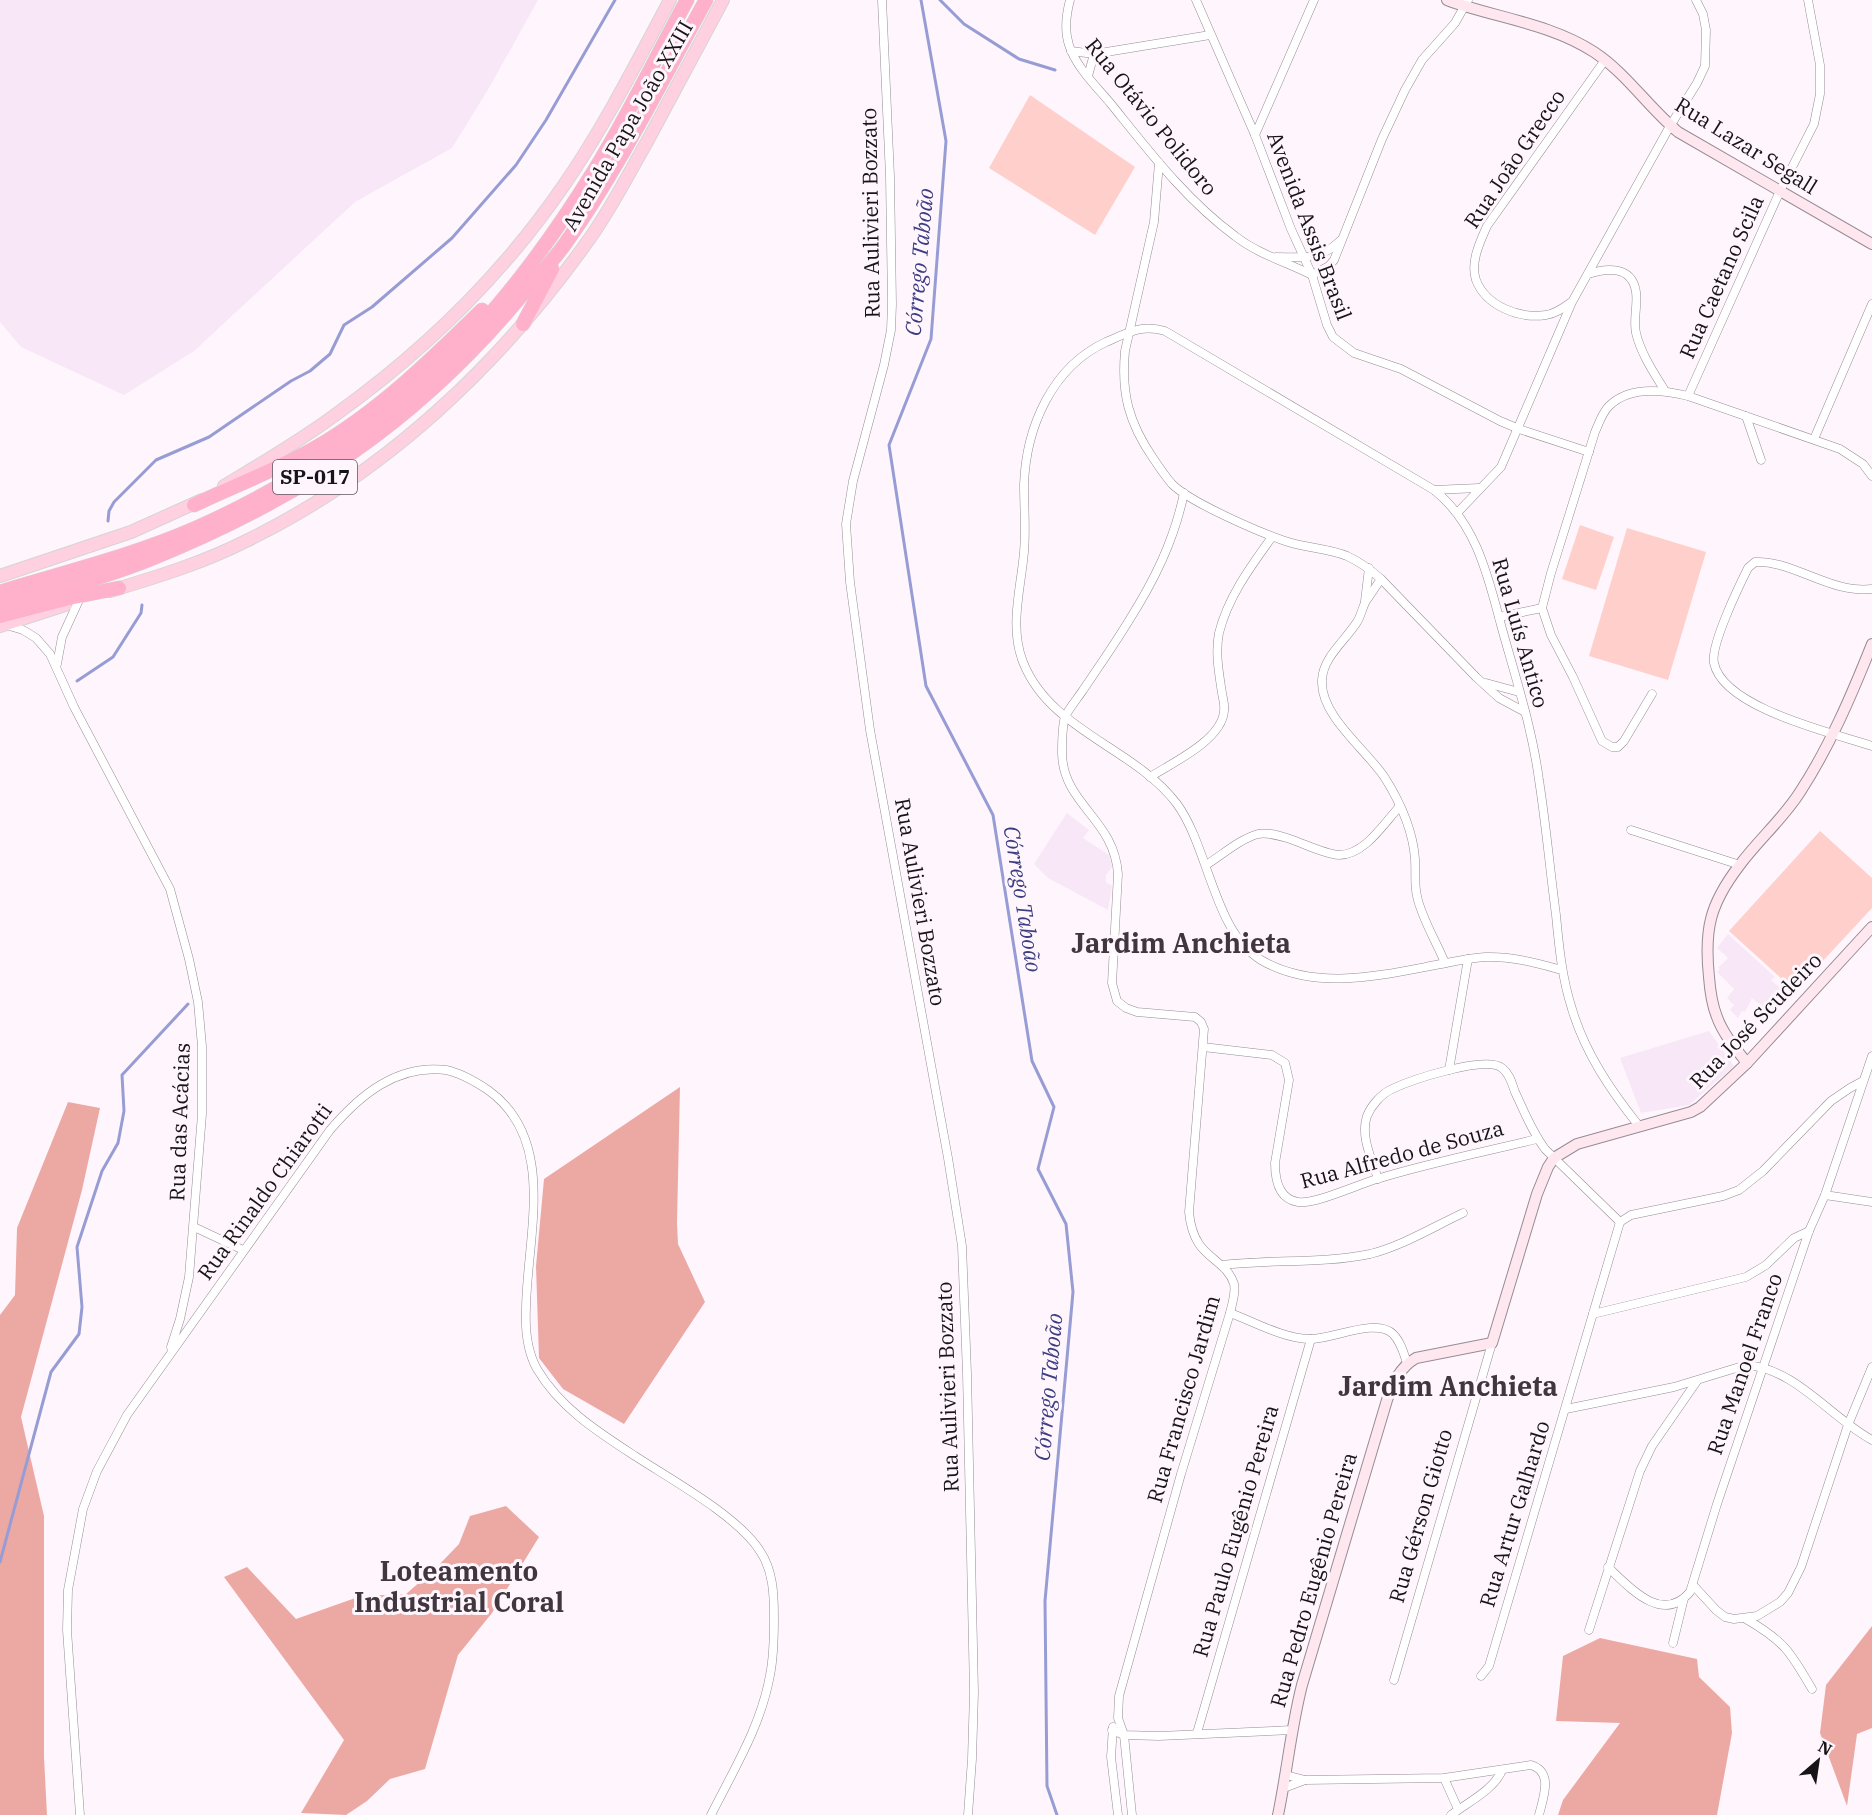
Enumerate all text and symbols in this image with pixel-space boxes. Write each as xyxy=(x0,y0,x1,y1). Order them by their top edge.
street label: Avenida Papa João XXIII xyxy=(555,15,699,236)
street label: Rua Otávio Polidoro xyxy=(1080,32,1224,201)
street label: Rua João Grecco xyxy=(1457,84,1571,233)
street label: Rua Lazar Segall xyxy=(1670,90,1823,200)
street label: Rua Aulivieri Bozzato xyxy=(854,107,886,319)
street label: Avenida Assis Brasil xyxy=(1261,127,1359,324)
water label: Córrego Taboão xyxy=(898,187,939,337)
street label: Rua Caetano Scila xyxy=(1672,190,1770,363)
road number: SP-017 xyxy=(273,460,357,494)
street label: Rua Luís Antico xyxy=(1486,555,1556,711)
street label: Rua Aulivieri Bozzato xyxy=(889,796,953,1008)
water label: Córrego Taboão xyxy=(998,824,1049,974)
district label: Jardim Anchieta xyxy=(1071,925,1291,960)
street label: Rua José Scudeiro xyxy=(1683,946,1827,1094)
street label: Rua das Acácias xyxy=(162,1042,196,1202)
street label: Rua Rinaldo Chiarotti xyxy=(191,1097,338,1285)
street label: Rua Alfredo de Souza xyxy=(1297,1113,1507,1195)
street label: Rua Manoel Franco xyxy=(1700,1269,1788,1458)
street label: Rua Aulivieri Bozzato xyxy=(929,1281,965,1493)
street label: Rua Francisco Jardim xyxy=(1140,1292,1226,1506)
water label: Córrego Taboão xyxy=(1027,1312,1068,1462)
district label: Jardim Anchieta xyxy=(1338,1368,1558,1403)
street label: Rua Paulo Eugênio Pereira xyxy=(1186,1401,1284,1660)
street label: Rua Artur Galhardo xyxy=(1472,1417,1556,1610)
street label: Rua Gérson Giotto xyxy=(1382,1426,1458,1606)
street label: Rua Pedro Eugênio Pereira xyxy=(1263,1449,1363,1710)
district label: Loteamento Industrial Coral xyxy=(354,1553,564,1619)
north arrow xyxy=(1788,1731,1848,1791)
text: N xyxy=(1815,1736,1836,1760)

